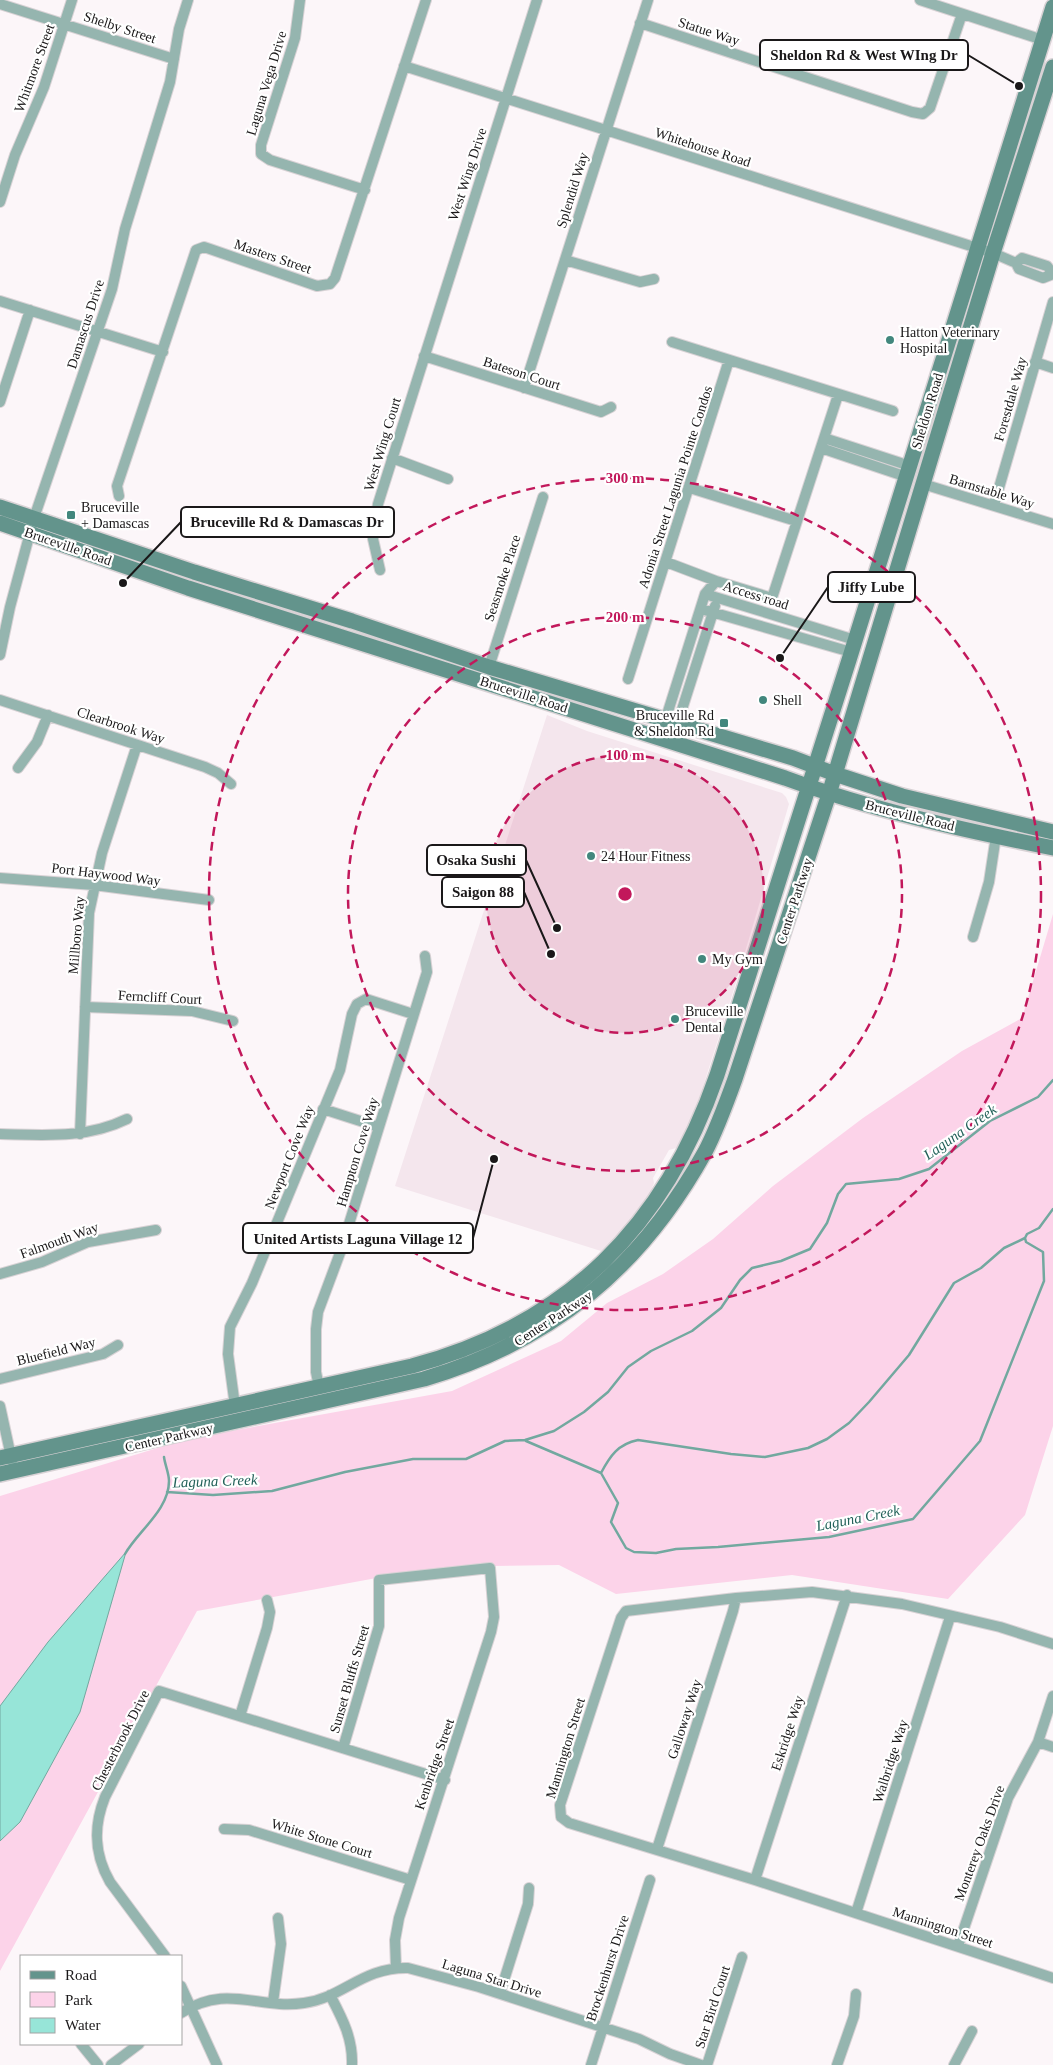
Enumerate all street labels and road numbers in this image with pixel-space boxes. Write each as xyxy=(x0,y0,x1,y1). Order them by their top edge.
street label: Shelby Street xyxy=(82,9,158,46)
street label: Statue Way xyxy=(676,15,741,48)
street label: Whitmore Street xyxy=(12,22,57,114)
street label: Laguna Vega Drive xyxy=(243,29,290,137)
street label: Whitehouse Road xyxy=(653,125,753,170)
street label: West Wing Drive xyxy=(445,126,490,223)
street label: Splendid Way xyxy=(554,150,591,230)
street label: Masters Street xyxy=(232,236,313,277)
street label: Damascus Drive xyxy=(64,278,107,371)
street label: Bateson Court xyxy=(481,354,563,393)
street label: Forestdale Way xyxy=(991,355,1030,443)
street label: Sheldon Road xyxy=(909,371,946,451)
street label: Adonia Street Lagunia Pointe Condos xyxy=(636,384,715,590)
street label: West Wing Court xyxy=(361,396,404,493)
street label: Barnstable Way xyxy=(947,471,1036,512)
street label: Bruceville Road xyxy=(22,525,113,568)
street label: Seasmoke Place xyxy=(481,533,524,624)
street label: Access road xyxy=(721,578,791,613)
street label: Bruceville Road xyxy=(478,673,570,716)
street label: Clearbrook Way xyxy=(75,704,167,747)
street label: Bruceville Road xyxy=(864,797,956,834)
street label: Center Parkway xyxy=(773,856,815,946)
street label: Port Haywood Way xyxy=(51,860,161,889)
street label: Millboro Way xyxy=(66,895,87,975)
street label: Ferncliff Court xyxy=(118,988,202,1007)
street label: Hampton Cove Way xyxy=(334,1096,381,1209)
street label: Newport Cove Way xyxy=(262,1103,317,1211)
street label: Falmouth Way xyxy=(18,1219,100,1262)
street label: Center Parkway xyxy=(512,1288,595,1349)
street label: Bluefield Way xyxy=(15,1334,97,1369)
street label: Center Parkway xyxy=(124,1420,215,1455)
street label: Sunset Bluffs Street xyxy=(327,1623,372,1735)
street label: Galloway Way xyxy=(665,1677,704,1761)
street label: Chesterbrook Drive xyxy=(89,1687,152,1793)
street label: Eskridge Way xyxy=(768,1694,807,1773)
street label: Mannington Street xyxy=(543,1696,588,1800)
street label: Kenbridge Street xyxy=(412,1717,457,1812)
street label: Walbridge Way xyxy=(870,1718,911,1805)
street label: Monterey Oaks Drive xyxy=(952,1783,1007,1903)
street label: White Stone Court xyxy=(269,1816,374,1861)
street label: Mannington Street xyxy=(891,1904,995,1951)
street label: Brockenhurst Drive xyxy=(583,1913,632,2023)
street label: Laguna Star Drive xyxy=(440,1956,543,2001)
street label: Star Bird Court xyxy=(692,1964,733,2051)

